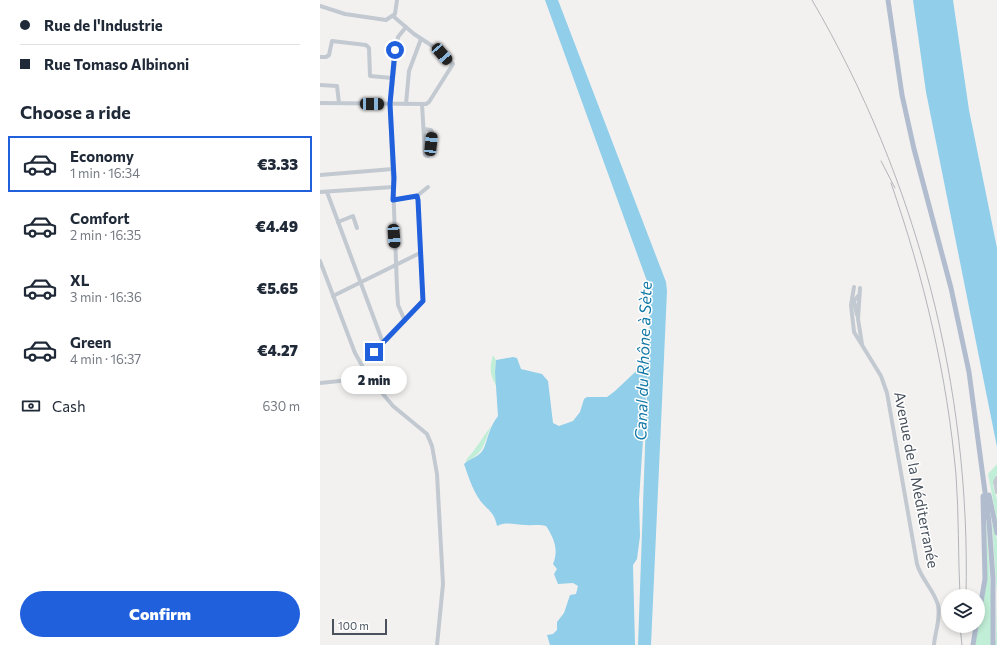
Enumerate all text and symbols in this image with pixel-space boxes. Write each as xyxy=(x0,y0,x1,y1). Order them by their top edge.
text: Rue de l'Industrie xyxy=(44,16,163,34)
route start xyxy=(386,41,404,59)
car xyxy=(430,41,454,67)
text: Rue Tomaso Albinoni xyxy=(44,55,189,73)
car xyxy=(360,98,384,110)
text: Choose a ride xyxy=(20,101,131,123)
car xyxy=(424,131,438,157)
icon: car xyxy=(22,146,58,182)
text: Economy xyxy=(70,147,134,165)
text: €3.33 xyxy=(257,155,298,173)
text: 1 min · 16:34 xyxy=(70,165,140,181)
icon: car xyxy=(22,208,58,244)
text: Comfort xyxy=(70,209,130,227)
text: €4.49 xyxy=(255,217,298,235)
car xyxy=(387,224,401,248)
text: 2 min · 16:35 xyxy=(70,227,141,243)
icon: car xyxy=(22,270,58,306)
text: XL xyxy=(70,271,89,289)
text: €5.65 xyxy=(257,279,298,297)
water label: Canal du Rhône à Sète xyxy=(630,280,655,441)
text: 3 min · 16:36 xyxy=(70,289,142,305)
icon: car xyxy=(22,332,58,368)
text: Green xyxy=(70,333,111,351)
text: €4.27 xyxy=(257,341,298,359)
route end xyxy=(365,343,383,361)
text: 4 min · 16:37 xyxy=(70,351,141,367)
callout: 2 min xyxy=(341,366,407,394)
text: 2 min xyxy=(358,372,390,388)
street label: Avenue de la Méditerranée xyxy=(891,390,943,570)
icon: cash xyxy=(20,395,42,417)
text: Cash xyxy=(52,397,86,415)
text: 630 m xyxy=(262,398,300,414)
map controls xyxy=(941,589,985,633)
button: layers xyxy=(941,589,985,633)
button: Confirm xyxy=(20,591,300,637)
scale bar xyxy=(332,617,387,636)
text: 100 m xyxy=(338,619,369,632)

